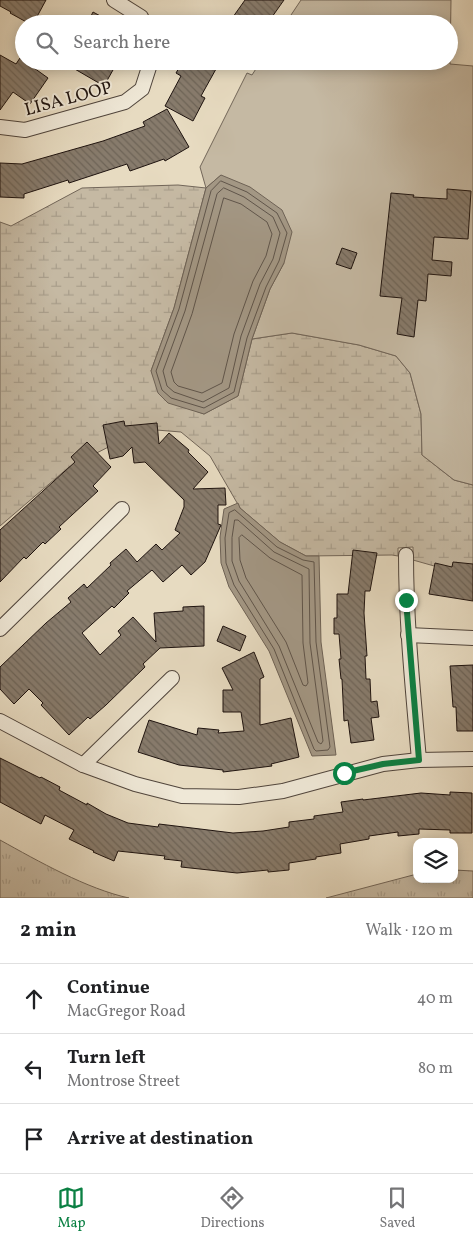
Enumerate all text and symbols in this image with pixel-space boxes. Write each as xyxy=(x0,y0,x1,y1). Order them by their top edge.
search box xyxy=(15,15,458,70)
icon: search xyxy=(33,29,61,57)
text: Search here xyxy=(73,30,170,56)
street label: LISA LOOP xyxy=(22,76,115,123)
route end xyxy=(395,589,418,612)
route start xyxy=(333,762,356,785)
map controls xyxy=(413,838,458,883)
button: layers xyxy=(413,838,458,883)
text: 2 min xyxy=(20,916,77,945)
text: Walk · 120 m xyxy=(365,920,453,942)
text: Continue xyxy=(67,975,150,1001)
icon: ahead xyxy=(20,985,48,1013)
text: 40 m xyxy=(417,988,453,1010)
text: MacGregor Road xyxy=(67,1001,186,1023)
text: Turn left xyxy=(67,1045,146,1071)
icon: left xyxy=(20,1055,48,1083)
text: 80 m xyxy=(418,1058,453,1080)
text: Montrose Street xyxy=(67,1071,180,1093)
icon: arrive xyxy=(20,1125,48,1153)
text: Arrive at destination xyxy=(67,1126,253,1152)
tab: Map xyxy=(57,1184,85,1233)
tab: Directions xyxy=(200,1184,265,1233)
tab: Saved xyxy=(379,1184,416,1233)

